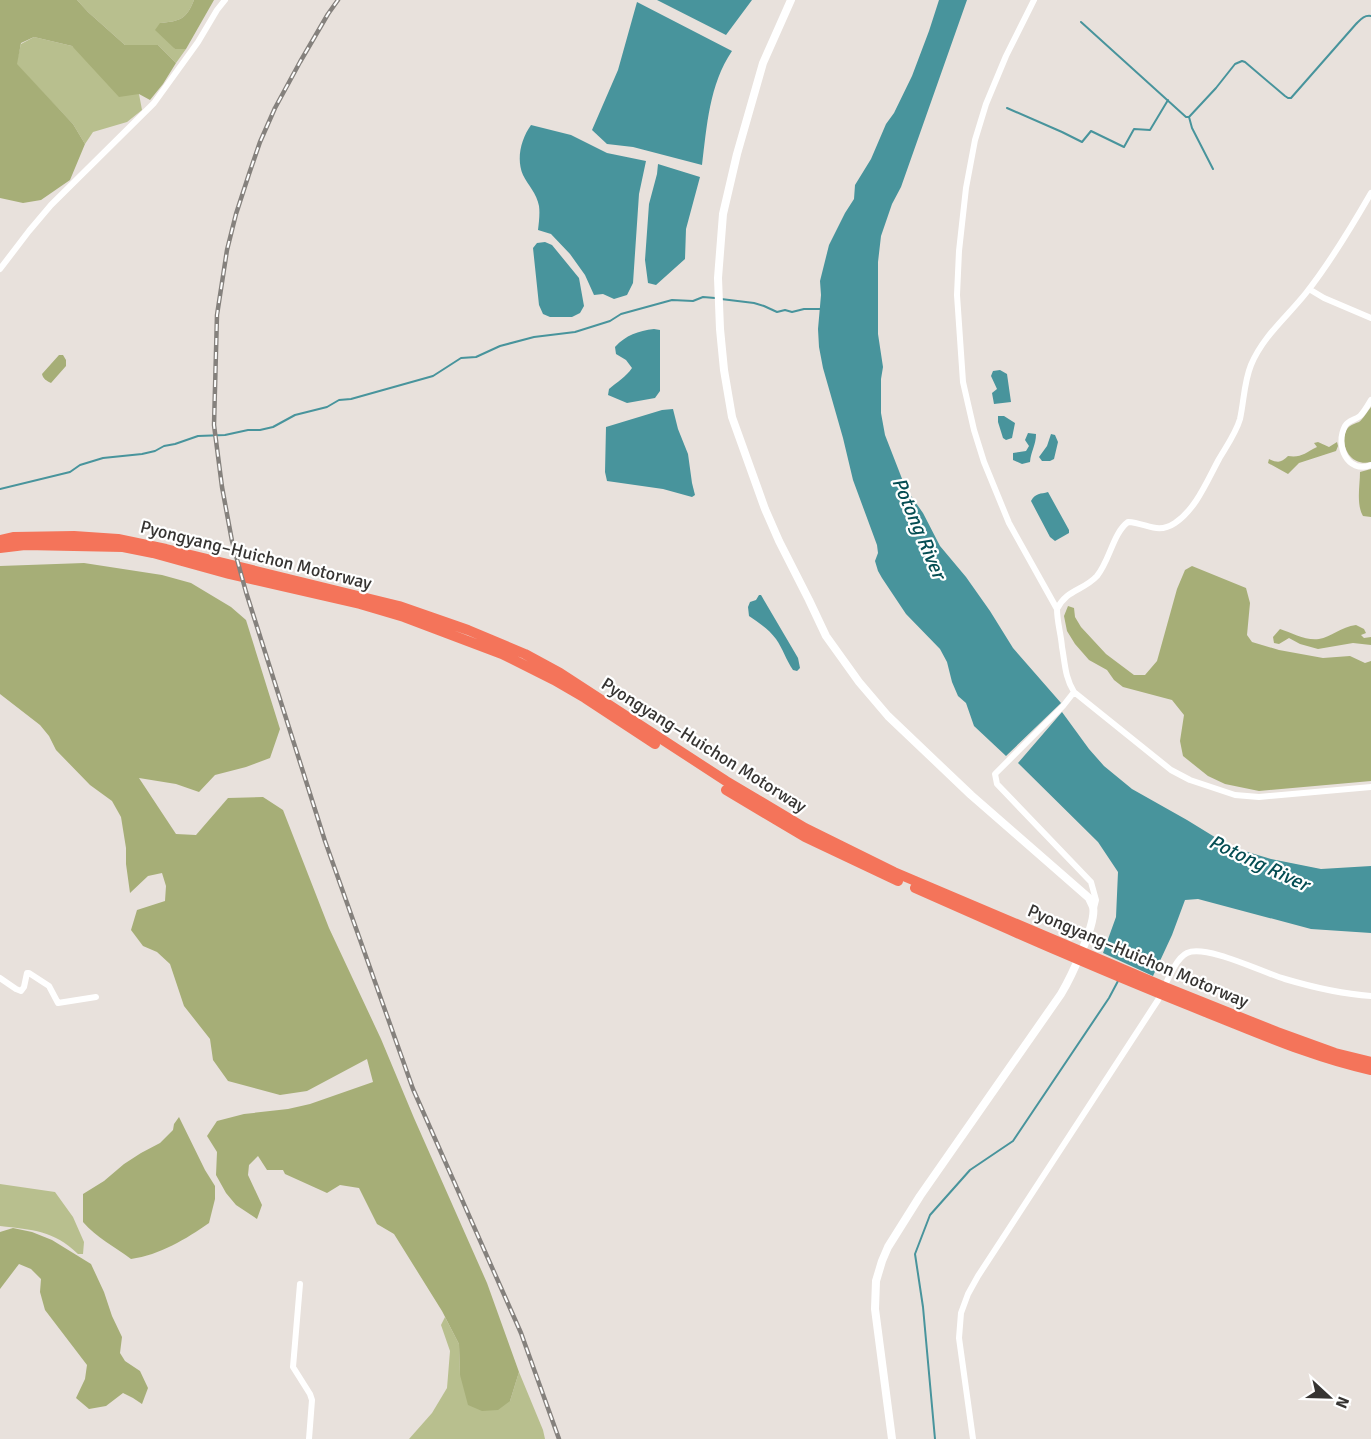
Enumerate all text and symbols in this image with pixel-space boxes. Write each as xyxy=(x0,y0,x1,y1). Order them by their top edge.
water label: Potong River xyxy=(886,474,953,585)
street label: Pyongyang–Huichon Motorway xyxy=(138,516,375,595)
street label: Pyongyang–Huichon Motorway xyxy=(597,673,811,818)
water label: Potong River xyxy=(1205,829,1315,898)
street label: Pyongyang–Huichon Motorway xyxy=(1024,899,1252,1013)
north arrow xyxy=(1299,1367,1359,1427)
text: N xyxy=(1331,1393,1353,1411)

